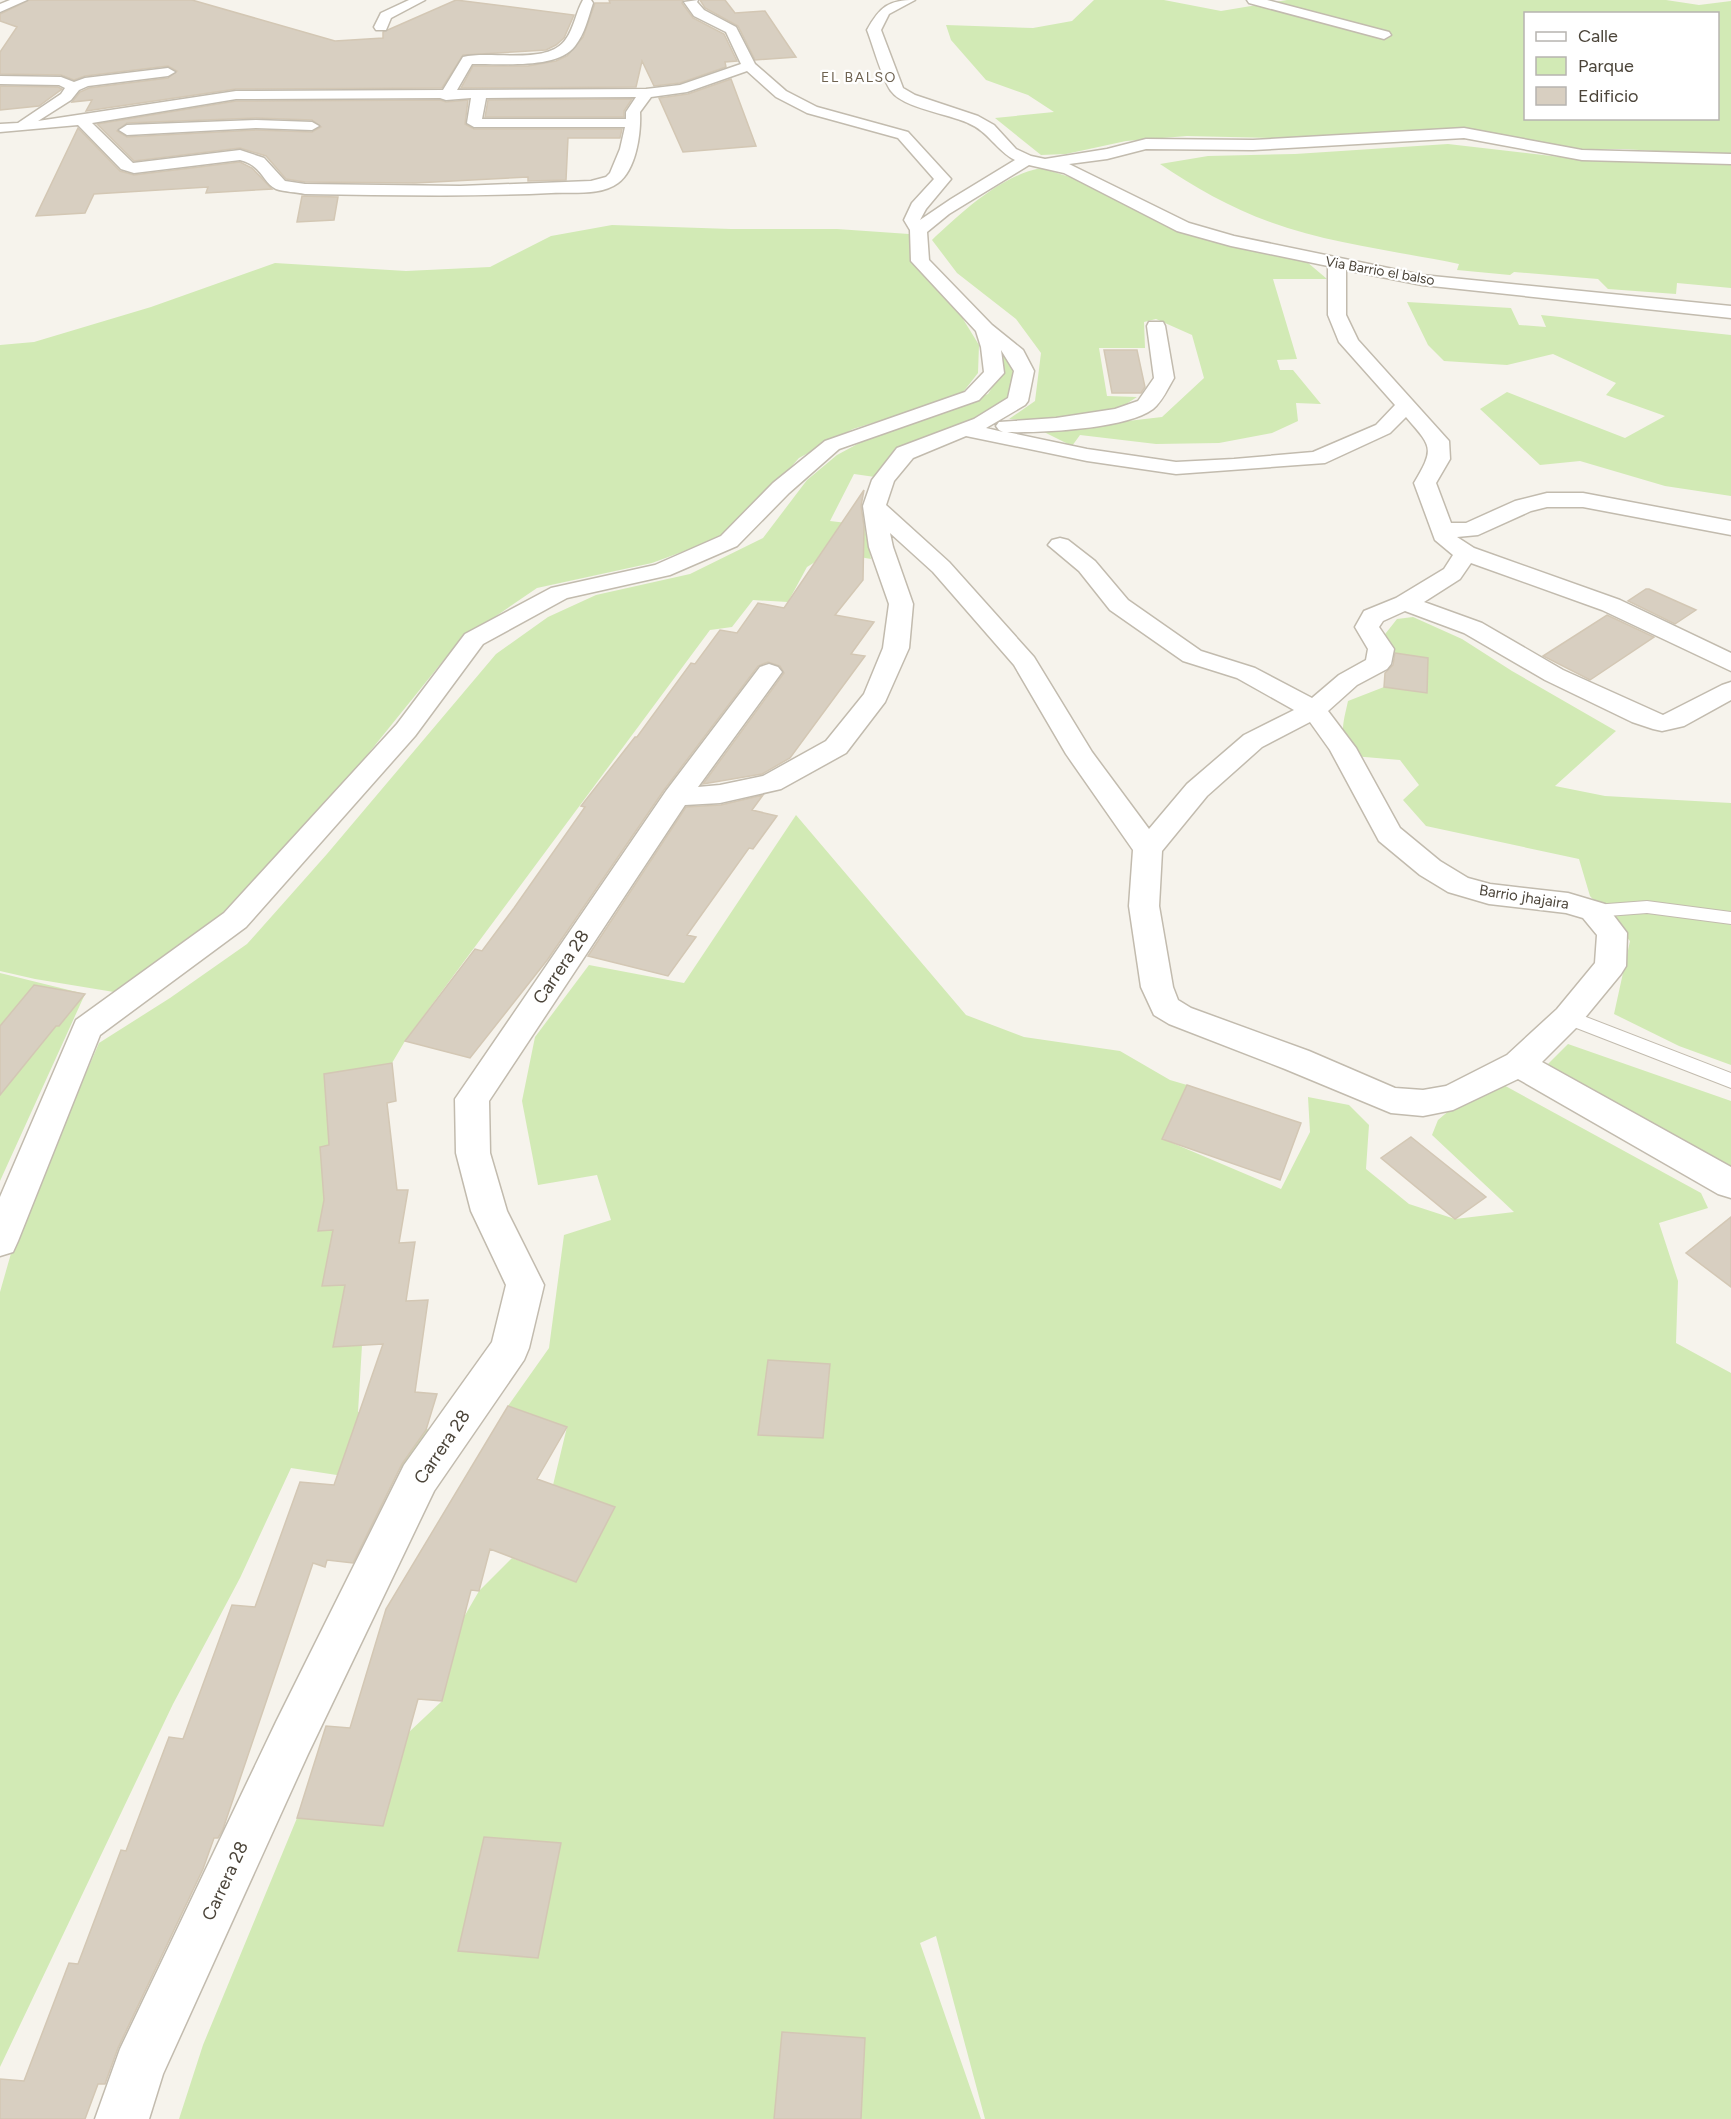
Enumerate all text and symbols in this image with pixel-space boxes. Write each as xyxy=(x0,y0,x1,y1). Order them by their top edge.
legend xyxy=(1524,12,1719,120)
text: Calle xyxy=(1578,25,1618,47)
text: Parque xyxy=(1578,55,1634,77)
district label: EL BALSO xyxy=(821,69,897,86)
text: Edificio xyxy=(1578,85,1639,107)
street label: Via Barrio el balso xyxy=(1324,253,1436,289)
street label: Barrio jhajaira xyxy=(1478,881,1570,913)
street label: Carrera 28 xyxy=(528,926,594,1008)
street label: Carrera 28 xyxy=(409,1406,475,1488)
street label: Carrera 28 xyxy=(197,1838,253,1924)

